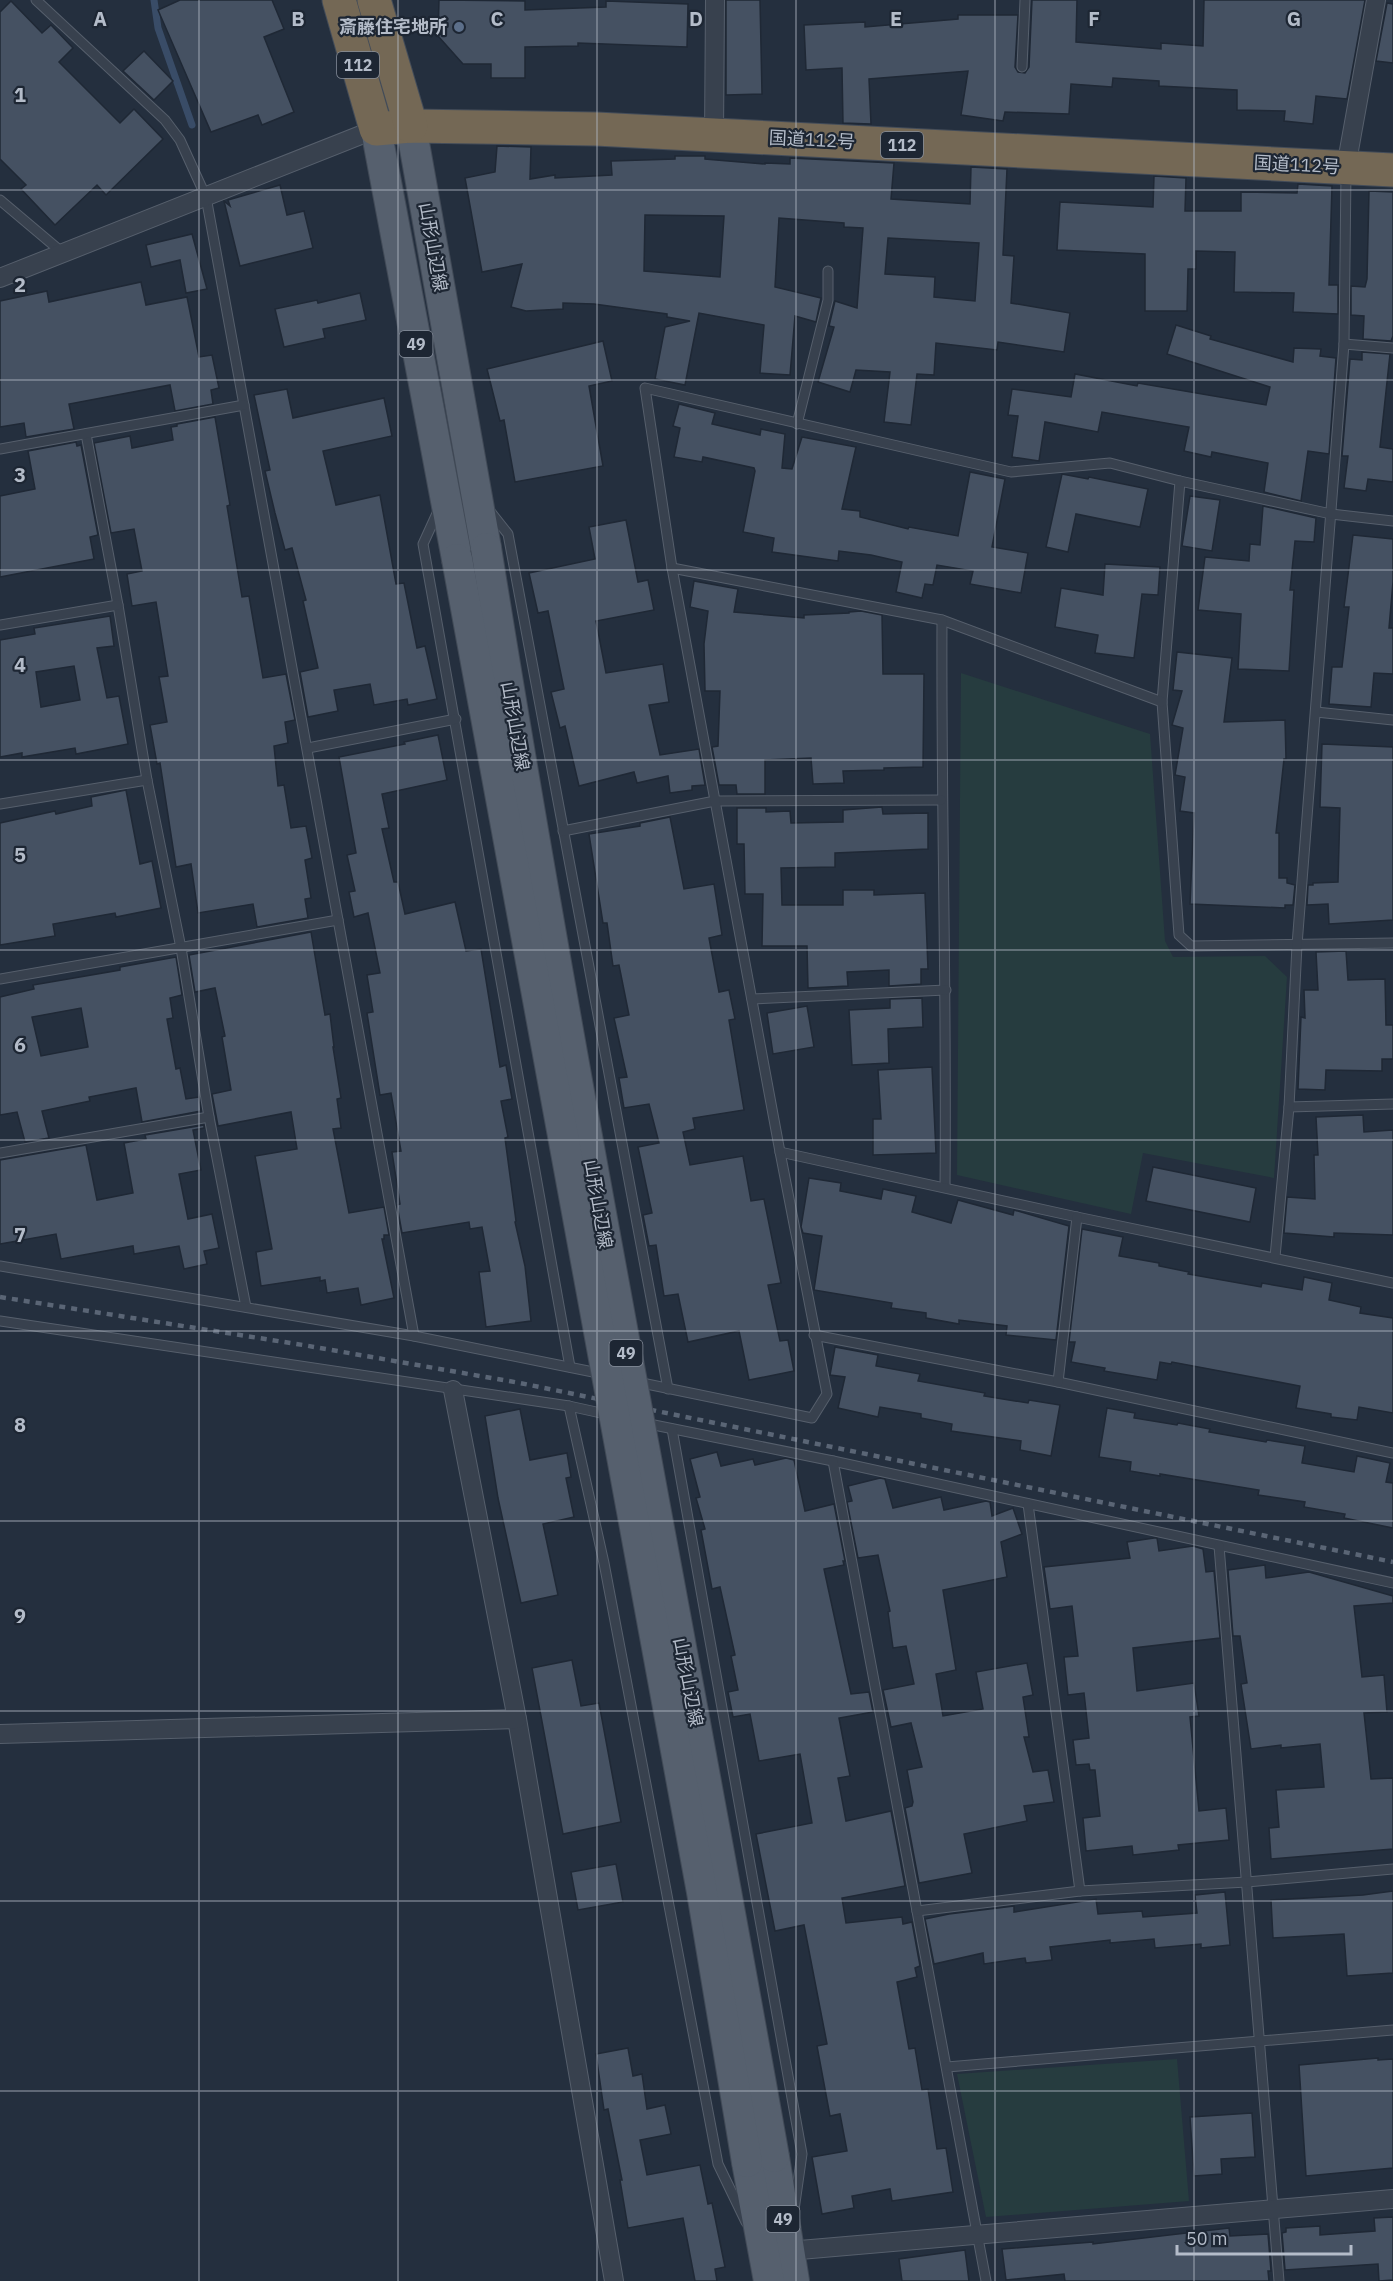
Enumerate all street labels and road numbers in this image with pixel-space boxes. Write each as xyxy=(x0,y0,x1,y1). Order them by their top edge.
road number: 112 xyxy=(337,52,379,78)
street label: 国道112号 xyxy=(768,126,856,153)
road number: 112 xyxy=(881,132,923,158)
street label: 国道112号 xyxy=(1253,151,1341,178)
street label: 山形山辺線 xyxy=(414,201,453,293)
road number: 49 xyxy=(400,331,432,357)
street label: 山形山辺線 xyxy=(496,680,535,772)
street label: 山形山辺線 xyxy=(579,1158,618,1250)
road number: 49 xyxy=(610,1340,642,1366)
street label: 山形山辺線 xyxy=(669,1636,708,1728)
road number: 49 xyxy=(766,2206,800,2232)

